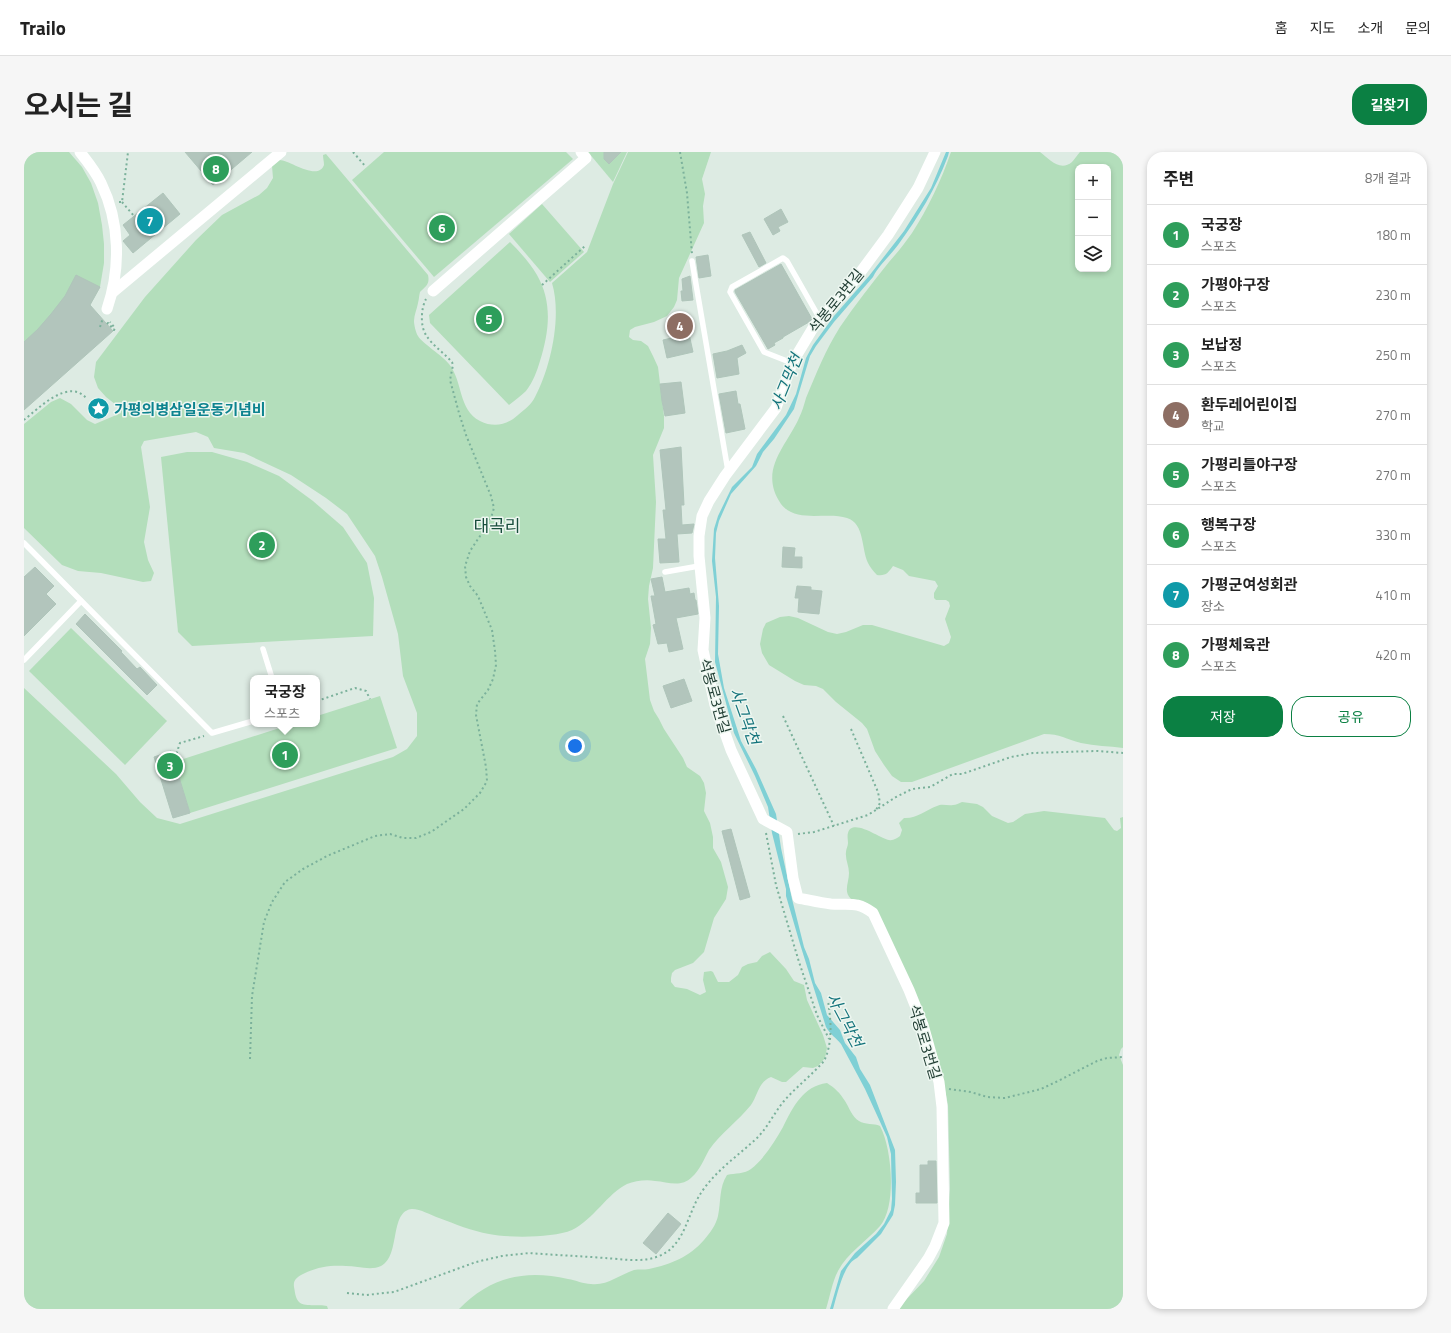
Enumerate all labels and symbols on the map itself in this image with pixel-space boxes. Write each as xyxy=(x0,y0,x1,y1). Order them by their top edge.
pin: 8 xyxy=(203,154,229,184)
pin: 7 xyxy=(137,206,163,236)
pin: 6 xyxy=(429,213,455,243)
street label: 석봉로3번길 xyxy=(803,264,869,338)
pin: 5 xyxy=(476,304,502,334)
pin: 4 xyxy=(667,311,693,341)
water label: 사그막천 xyxy=(764,348,809,414)
place icon: 가평의병삼일운동기념비 xyxy=(86,396,112,422)
place label: 가평의병삼일운동기념비 xyxy=(114,398,266,421)
district label: 대곡리 xyxy=(474,513,520,539)
pin: 2 xyxy=(249,530,275,560)
street label: 석봉로3번길 xyxy=(693,656,737,736)
water label: 사그막천 xyxy=(724,684,767,750)
your location xyxy=(565,736,585,756)
pin: 1 xyxy=(272,740,298,770)
pin: 3 xyxy=(157,751,183,781)
water label: 사그막천 xyxy=(821,988,870,1054)
street label: 석봉로3번길 xyxy=(903,1002,947,1082)

